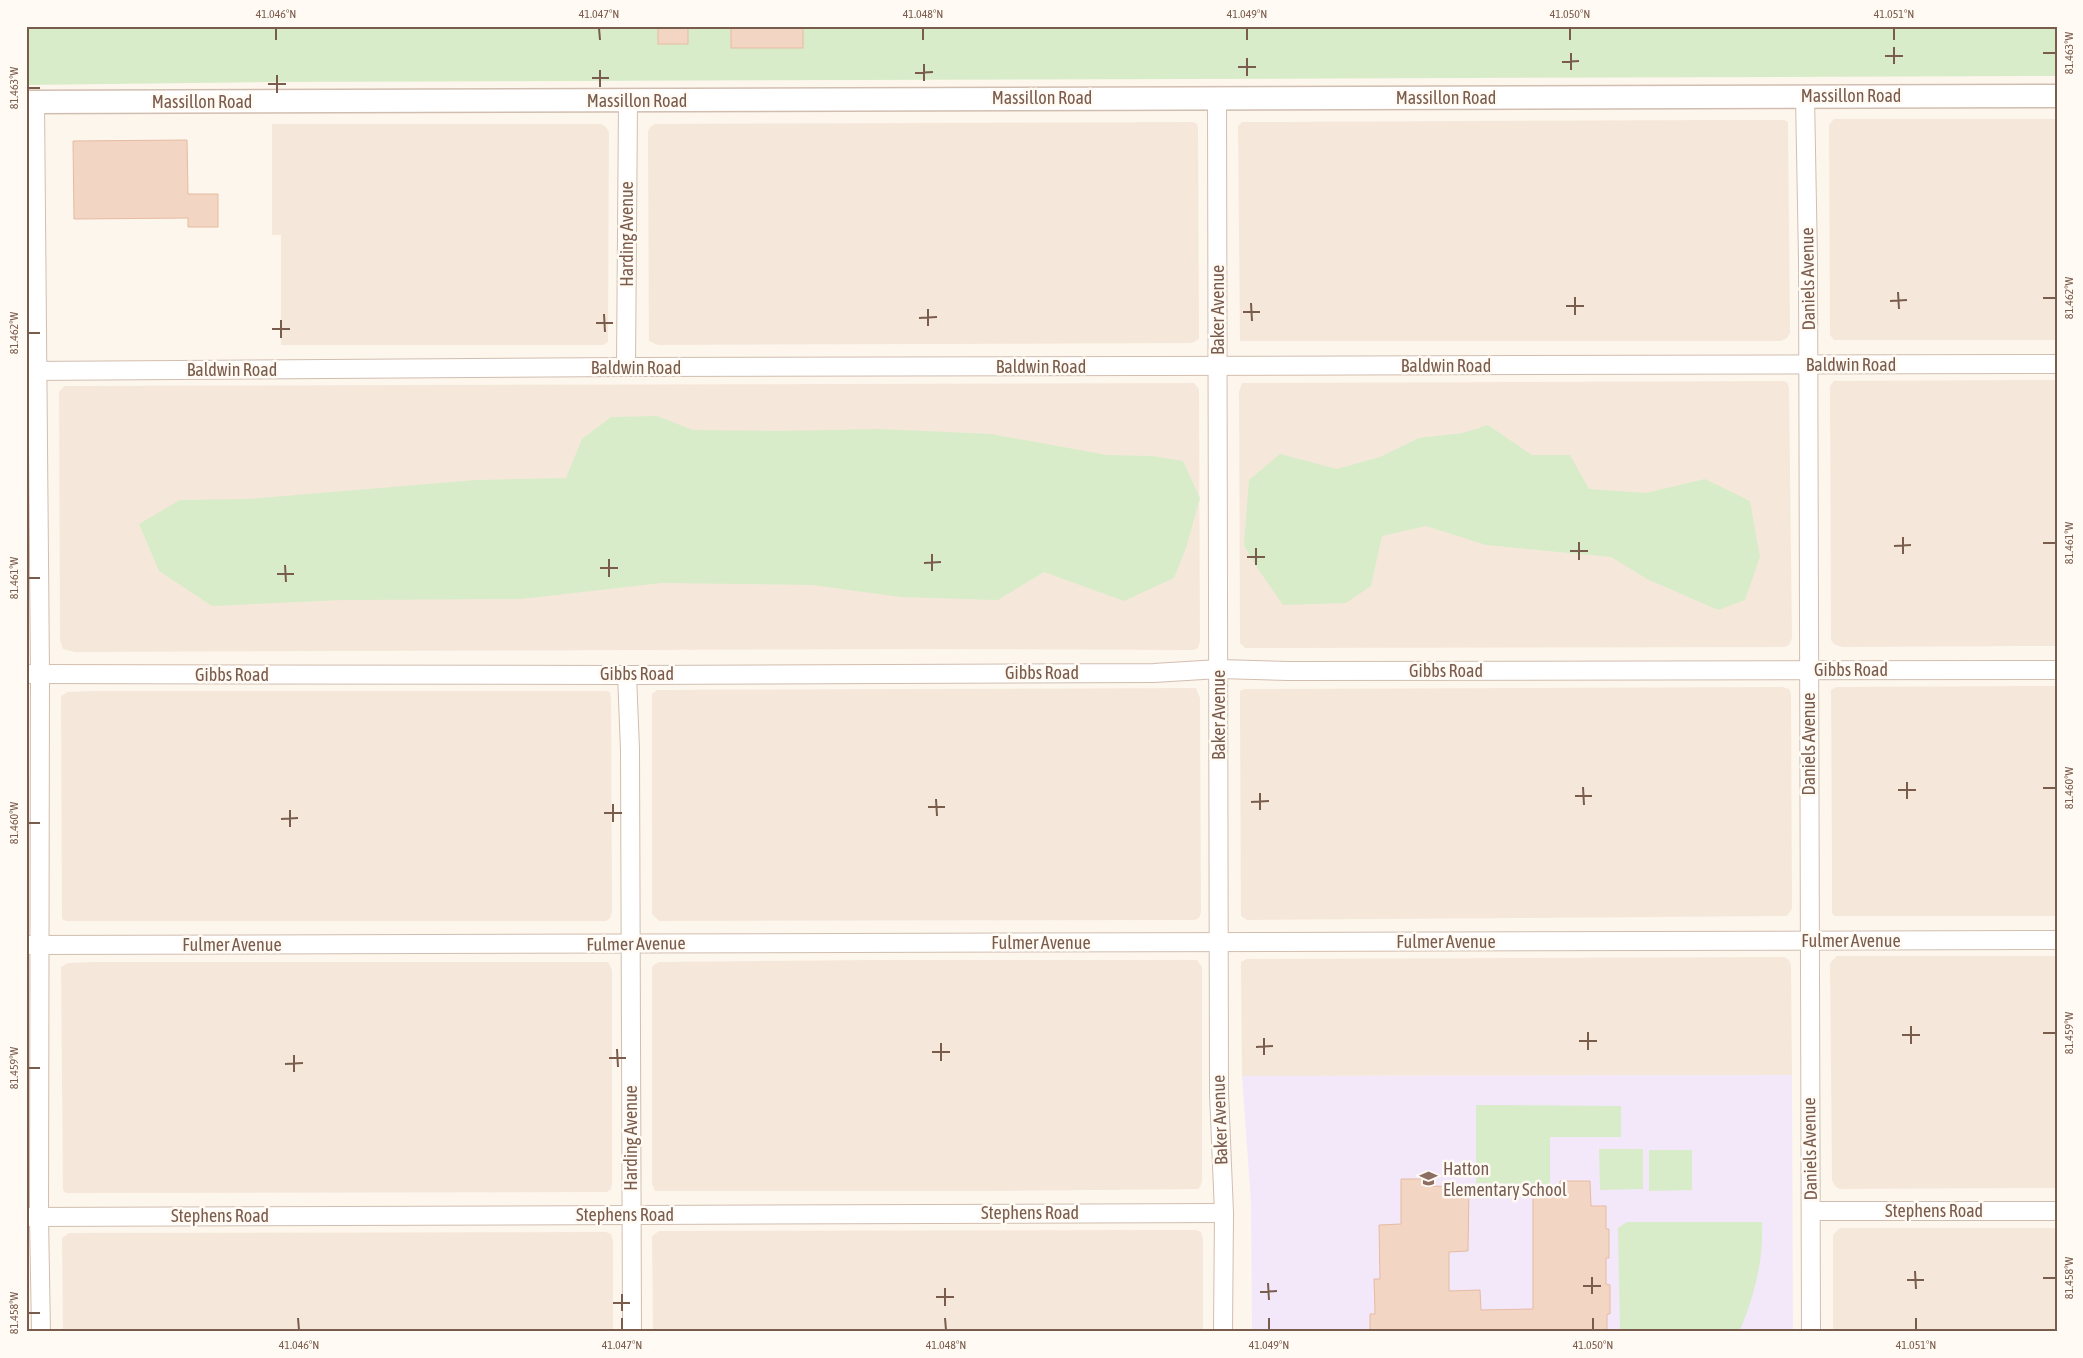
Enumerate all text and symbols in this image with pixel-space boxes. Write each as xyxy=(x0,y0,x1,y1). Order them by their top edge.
text: 41.046°N xyxy=(256,7,296,21)
text: 41.047°N xyxy=(579,7,619,21)
text: 41.048°N xyxy=(903,7,943,21)
text: 41.049°N xyxy=(1227,7,1267,21)
text: 41.050°N xyxy=(1550,7,1590,21)
text: 41.051°N xyxy=(1874,7,1914,21)
text: 81.463°W xyxy=(2062,32,2076,74)
text: 81.463°W xyxy=(7,67,21,109)
street label: Massillon Road xyxy=(1801,85,1901,106)
street label: Massillon Road xyxy=(992,87,1092,108)
street label: Massillon Road xyxy=(1396,87,1496,108)
street label: Massillon Road xyxy=(587,90,687,111)
street label: Massillon Road xyxy=(152,91,252,112)
street label: Harding Avenue xyxy=(616,181,637,287)
street label: Daniels Avenue xyxy=(1796,227,1819,331)
street label: Baker Avenue xyxy=(1207,265,1228,355)
text: 81.462°W xyxy=(2062,277,2076,319)
text: 81.462°W xyxy=(7,312,21,354)
street label: Baldwin Road xyxy=(1806,354,1896,375)
street label: Baldwin Road xyxy=(1401,355,1491,376)
street label: Baldwin Road xyxy=(996,356,1086,377)
street label: Baldwin Road xyxy=(591,357,681,378)
street label: Baldwin Road xyxy=(187,359,277,380)
text: 81.461°W xyxy=(2062,522,2076,564)
text: 81.461°W xyxy=(7,557,21,599)
street label: Gibbs Road xyxy=(1814,659,1888,680)
street label: Gibbs Road xyxy=(1409,660,1483,681)
street label: Gibbs Road xyxy=(1005,662,1079,683)
street label: Gibbs Road xyxy=(600,663,674,684)
street label: Gibbs Road xyxy=(195,664,269,685)
street label: Baker Avenue xyxy=(1208,670,1229,760)
street label: Daniels Avenue xyxy=(1798,693,1819,795)
text: 81.460°W xyxy=(2062,767,2076,809)
text: 81.460°W xyxy=(7,802,21,844)
street label: Fulmer Avenue xyxy=(1801,930,1901,951)
street label: Fulmer Avenue xyxy=(1396,931,1496,952)
street label: Fulmer Avenue xyxy=(586,932,686,955)
street label: Fulmer Avenue xyxy=(991,932,1091,953)
street label: Fulmer Avenue xyxy=(182,934,282,955)
text: 81.459°W xyxy=(2062,1012,2076,1054)
text: 81.459°W xyxy=(7,1047,21,1089)
street label: Baker Avenue xyxy=(1207,1075,1232,1165)
street label: Harding Avenue xyxy=(620,1085,641,1191)
street label: Daniels Avenue xyxy=(1798,1097,1821,1201)
place label: Hatton Elementary School xyxy=(1443,1158,1567,1200)
school or university icon: Hatton Elementary School xyxy=(1419,1169,1439,1189)
street label: Stephens Road xyxy=(1885,1200,1983,1221)
street label: Stephens Road xyxy=(981,1202,1079,1223)
street label: Stephens Road xyxy=(576,1204,674,1225)
street label: Stephens Road xyxy=(171,1205,269,1226)
text: 81.458°W xyxy=(2062,1257,2076,1299)
text: 81.458°W xyxy=(7,1292,21,1334)
text: 41.046°N xyxy=(279,1338,319,1352)
text: 41.047°N xyxy=(602,1338,642,1352)
text: 41.048°N xyxy=(926,1338,966,1352)
text: 41.049°N xyxy=(1249,1338,1289,1352)
text: 41.050°N xyxy=(1573,1338,1613,1352)
text: 41.051°N xyxy=(1896,1338,1936,1352)

